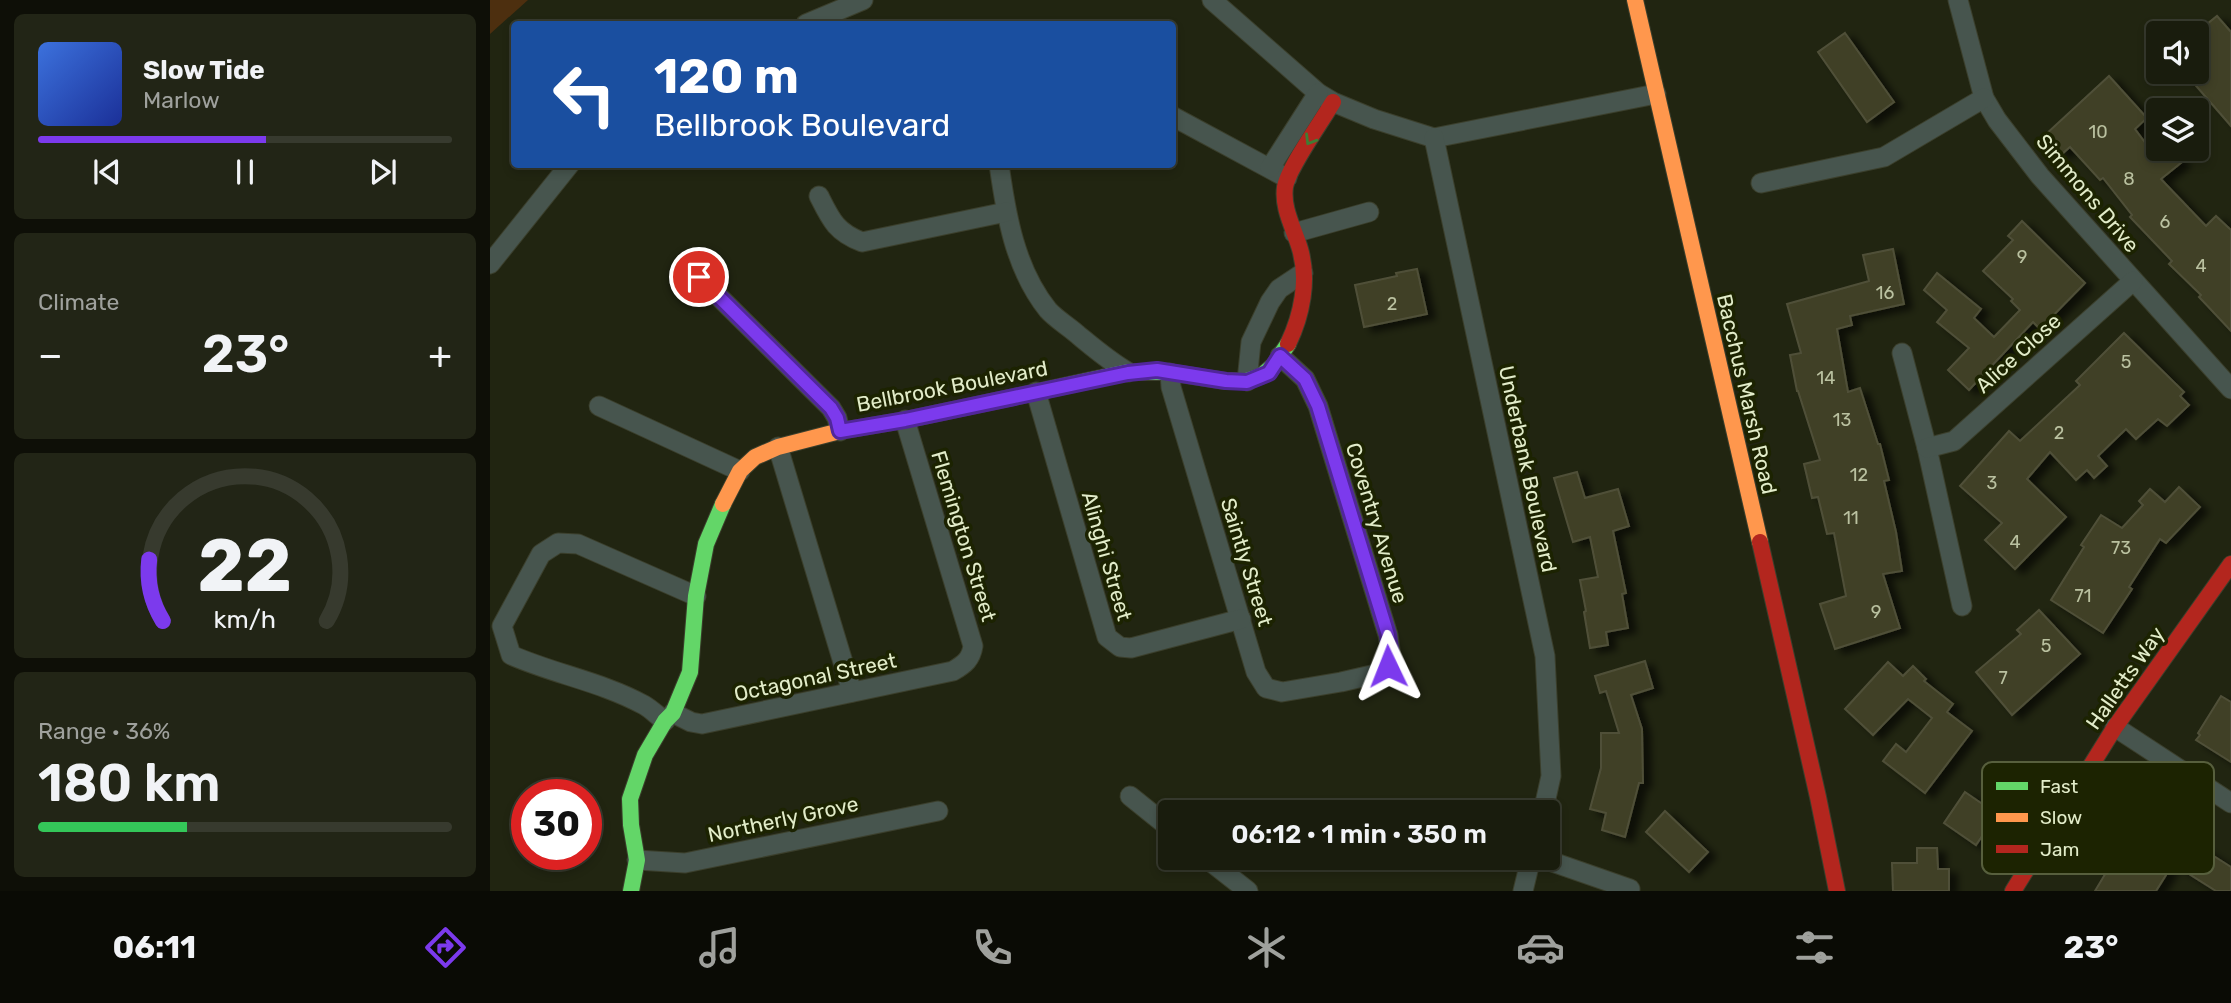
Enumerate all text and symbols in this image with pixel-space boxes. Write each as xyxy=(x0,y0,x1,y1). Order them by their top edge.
map controls xyxy=(2146,21,2209,161)
button: sound xyxy=(2146,21,2209,84)
text: 120 m xyxy=(654,47,799,105)
icon: left xyxy=(539,49,630,140)
text: Slow Tide xyxy=(143,55,265,86)
text: Marlow xyxy=(143,86,220,114)
button: layers xyxy=(2146,98,2209,161)
text: Bellbrook Boulevard xyxy=(654,106,950,144)
house number: 10 xyxy=(2088,121,2108,143)
street label: Simmons Drive xyxy=(2031,129,2145,257)
one-way arrow xyxy=(1306,133,1319,146)
icon: previous xyxy=(88,153,126,191)
icon: pause xyxy=(226,153,264,191)
icon: next xyxy=(364,153,402,191)
house number: 8 xyxy=(2123,168,2135,190)
house number: 6 xyxy=(2160,211,2171,233)
house number: 9 xyxy=(2017,246,2027,268)
pin xyxy=(669,247,729,307)
house number: 4 xyxy=(2195,255,2207,277)
icon: arrive xyxy=(680,258,718,296)
house number: 16 xyxy=(1876,282,1894,304)
text: Climate xyxy=(38,288,119,316)
street label: Bacchus Marsh Road xyxy=(1712,291,1782,497)
house number: 2 xyxy=(1387,293,1397,315)
street label: Alice Close xyxy=(1970,308,2066,398)
text: 23° xyxy=(202,323,289,385)
text: − xyxy=(38,332,63,378)
text: + xyxy=(428,332,452,378)
house number: 5 xyxy=(2121,351,2131,373)
street label: Bellbrook Boulevard xyxy=(854,355,1050,417)
street label: Underbank Boulevard xyxy=(1494,363,1562,575)
house number: 14 xyxy=(1817,367,1835,389)
house number: 13 xyxy=(1833,409,1851,431)
house number: 2 xyxy=(2054,422,2064,444)
street label: Coventry Avenue xyxy=(1341,440,1413,606)
street label: Flemington Street xyxy=(926,448,1002,624)
house number: 12 xyxy=(1850,464,1868,486)
house number: 3 xyxy=(1987,472,1997,494)
street label: Alinghi Street xyxy=(1077,489,1137,623)
street label: Saintly Street xyxy=(1216,495,1278,629)
house number: 11 xyxy=(1843,507,1859,529)
text: 22 xyxy=(198,524,292,610)
house number: 4 xyxy=(2009,531,2021,553)
house number: 73 xyxy=(2111,537,2131,559)
house number: 71 xyxy=(2075,585,2091,607)
house number: 9 xyxy=(1871,601,1881,623)
text: km/h xyxy=(214,605,276,634)
street label: Halletts Way xyxy=(2080,621,2170,734)
position arrow xyxy=(1351,629,1425,703)
house number: 5 xyxy=(2041,635,2051,657)
street label: Octagonal Street xyxy=(731,648,899,706)
house number: 7 xyxy=(1998,667,2008,689)
text: Range · 36% xyxy=(38,717,170,745)
text: 180 km xyxy=(38,752,221,814)
legend xyxy=(1982,762,2214,874)
text: Fast xyxy=(2040,775,2079,798)
speed limit sign: 30 xyxy=(511,779,602,870)
street label: Northerly Grove xyxy=(705,791,861,847)
text: Slow xyxy=(2040,806,2082,829)
text: 06:12 · 1 min · 350 m xyxy=(1231,819,1487,850)
text: Jam xyxy=(2040,838,2079,861)
icon: directions xyxy=(421,923,470,972)
icon: music xyxy=(695,923,744,972)
icon: phone xyxy=(968,923,1017,972)
icon: climate xyxy=(1242,923,1291,972)
icon: car xyxy=(1516,923,1565,972)
icon: filters xyxy=(1790,923,1839,972)
text: 06:11 xyxy=(112,928,196,966)
text: 23° xyxy=(2063,928,2119,966)

